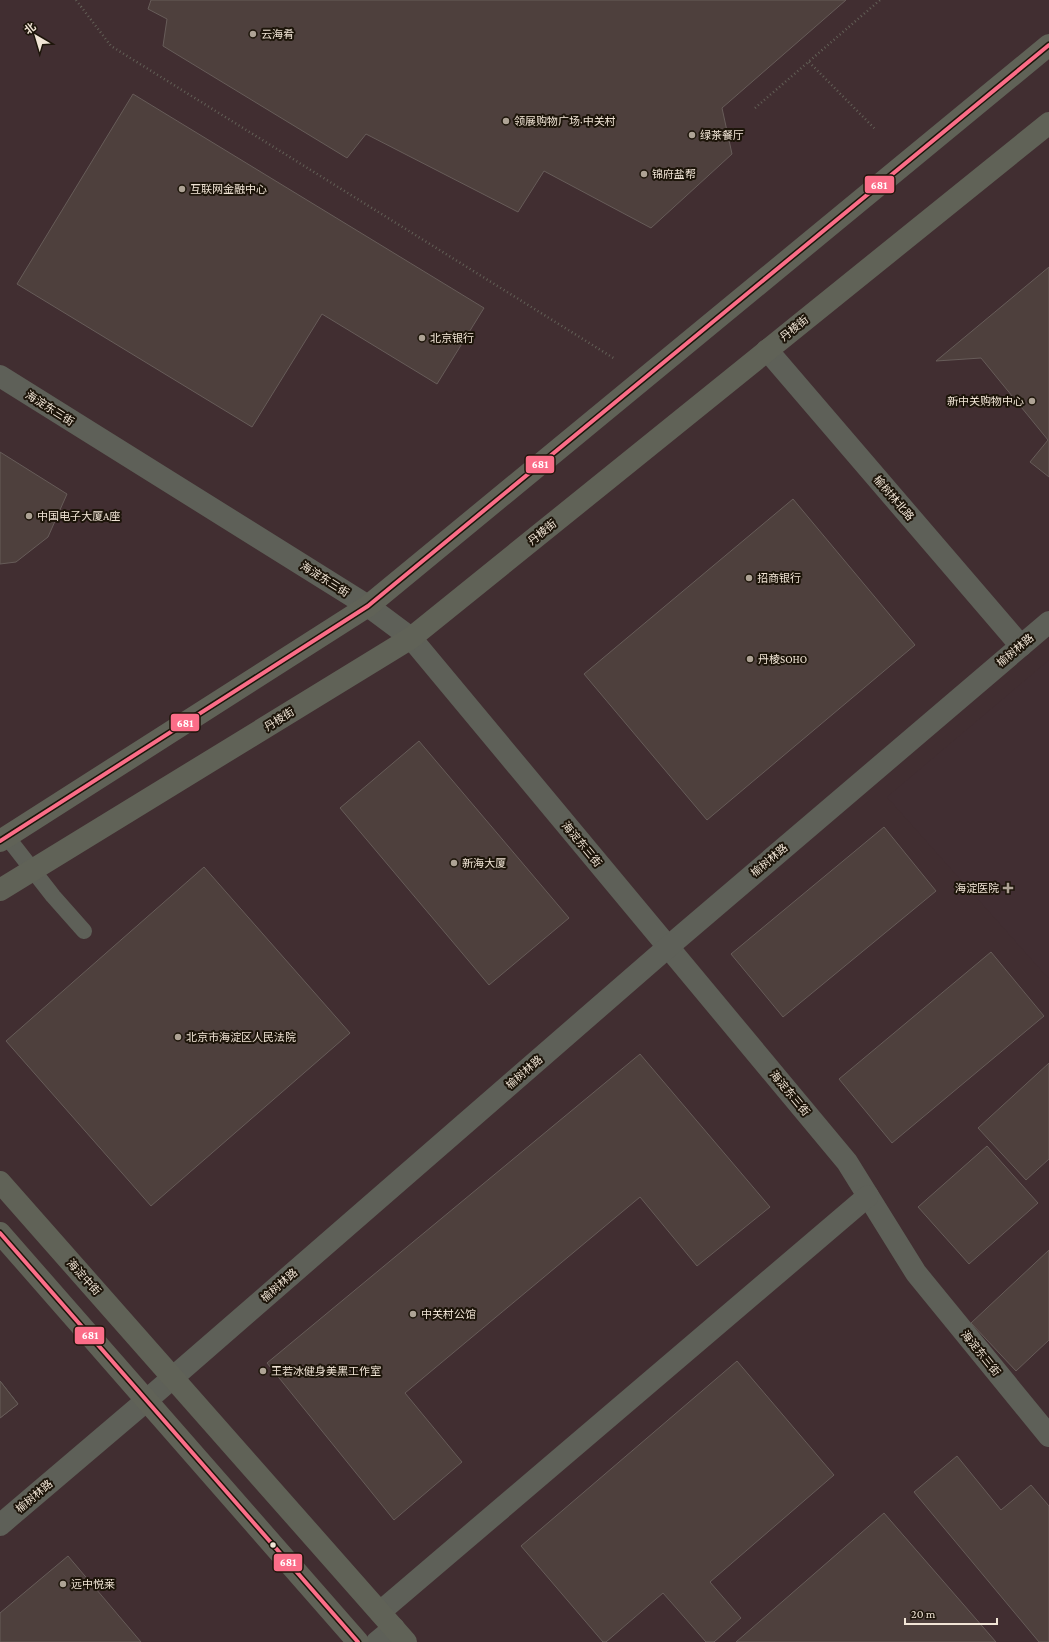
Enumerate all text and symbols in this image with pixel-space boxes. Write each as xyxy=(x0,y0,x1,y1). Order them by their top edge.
north arrow xyxy=(16,16,56,56)
text: 北 xyxy=(22,20,38,36)
place label: 云海肴 xyxy=(261,28,294,40)
marker: 云海肴 xyxy=(248,29,258,39)
place label: 领展购物广场·中关村 xyxy=(514,115,616,127)
marker: 领展购物广场·中关村 xyxy=(501,116,511,126)
place label: 绿茶餐厅 xyxy=(700,129,744,141)
marker: 绿茶餐厅 xyxy=(687,130,697,140)
place label: 锦府盐帮 xyxy=(652,168,696,180)
marker: 锦府盐帮 xyxy=(639,169,649,179)
line badge: 681 xyxy=(864,175,895,194)
text: 681 xyxy=(871,179,887,191)
place label: 互联网金融中心 xyxy=(190,183,267,195)
marker: 互联网金融中心 xyxy=(177,184,187,194)
street label: 丹棱街 xyxy=(777,313,811,343)
place label: 北京银行 xyxy=(430,332,474,344)
marker: 北京银行 xyxy=(417,333,427,343)
street label: 海淀东三街 xyxy=(23,388,77,428)
place label: 新中关购物中心 xyxy=(947,395,1024,407)
marker: 新中关购物中心 xyxy=(1027,396,1037,406)
line badge: 681 xyxy=(525,455,555,474)
text: 681 xyxy=(532,458,548,470)
street label: 榆树林北路 xyxy=(871,473,917,523)
place label: 中国电子大厦A座 xyxy=(37,510,120,522)
marker: 中国电子大厦A座 xyxy=(24,511,34,521)
street label: 丹棱街 xyxy=(525,517,559,547)
street label: 海淀东三街 xyxy=(298,559,352,599)
place label: 招商银行 xyxy=(757,572,801,584)
marker: 招商银行 xyxy=(744,573,754,583)
street label: 榆树林路 xyxy=(994,631,1036,669)
place label: 丹棱SOHO xyxy=(758,653,807,665)
marker: 丹棱SOHO xyxy=(745,654,755,664)
street label: 丹棱街 xyxy=(262,705,296,733)
line badge: 681 xyxy=(170,713,200,732)
text: 681 xyxy=(177,717,193,729)
street label: 海淀东三街 xyxy=(560,819,604,869)
street label: 榆树林路 xyxy=(748,841,790,879)
place label: 新海大厦 xyxy=(462,857,506,869)
marker: 新海大厦 xyxy=(449,858,459,868)
place label: 海淀医院 xyxy=(955,882,999,894)
marker: 海淀医院 xyxy=(1002,882,1014,894)
place label: 北京市海淀区人民法院 xyxy=(186,1031,296,1043)
marker: 北京市海淀区人民法院 xyxy=(173,1032,183,1042)
street label: 榆树林路 xyxy=(503,1053,545,1091)
street label: 海淀东三街 xyxy=(768,1068,812,1118)
street label: 海淀中街 xyxy=(65,1257,103,1297)
street label: 榆树林路 xyxy=(258,1266,300,1304)
place label: 中关村公馆 xyxy=(421,1308,476,1320)
marker: 中关村公馆 xyxy=(408,1309,418,1319)
line badge: 681 xyxy=(74,1326,105,1345)
street label: 海淀东三街 xyxy=(959,1328,1003,1378)
text: 681 xyxy=(82,1329,98,1341)
place label: 王若冰健身美黑工作室 xyxy=(271,1365,381,1377)
marker: 王若冰健身美黑工作室 xyxy=(258,1366,268,1376)
street label: 榆树林路 xyxy=(13,1477,55,1515)
unlabelled marker xyxy=(268,1540,278,1550)
line badge: 681 xyxy=(273,1553,303,1572)
text: 681 xyxy=(280,1556,296,1568)
place label: 远中悦莱 xyxy=(71,1578,115,1590)
marker: 远中悦莱 xyxy=(58,1579,68,1589)
scale bar xyxy=(905,1600,997,1626)
text: 20 m xyxy=(911,1607,936,1621)

